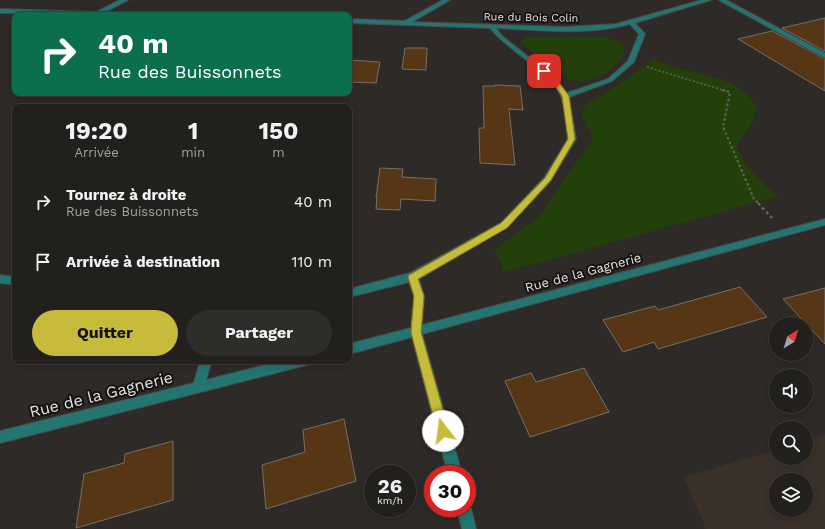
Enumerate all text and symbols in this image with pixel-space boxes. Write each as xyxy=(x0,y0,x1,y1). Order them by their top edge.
street label: Rue du Bois Colin xyxy=(483,10,579,25)
text: 40 m xyxy=(98,27,168,60)
icon: right xyxy=(32,28,84,80)
pin xyxy=(527,54,561,88)
icon: arrive xyxy=(533,60,555,82)
text: Rue des Buissonnets xyxy=(98,61,282,82)
text: 19:20 xyxy=(66,117,128,145)
text: 1 xyxy=(188,117,198,145)
text: 150 xyxy=(259,117,298,145)
text: Arrivée xyxy=(74,145,119,160)
text: min xyxy=(181,145,205,160)
text: m xyxy=(272,145,285,160)
text: Tournez à droite xyxy=(66,186,186,204)
icon: right xyxy=(32,191,54,213)
text: 40 m xyxy=(294,193,332,211)
text: Rue des Buissonnets xyxy=(66,204,199,219)
street label: Rue de la Gagnerie xyxy=(523,250,643,295)
icon: arrive xyxy=(32,251,54,273)
text: Arrivée à destination xyxy=(66,253,220,271)
text: 110 m xyxy=(292,253,332,271)
button: Quitter xyxy=(32,310,178,356)
button: Partager xyxy=(186,310,332,356)
north arrow xyxy=(769,317,813,361)
map controls xyxy=(769,317,813,517)
street label: Rue de la Gagnerie xyxy=(27,367,175,421)
button: sound xyxy=(769,369,813,413)
position arrow xyxy=(422,410,464,452)
button: search xyxy=(769,421,813,465)
speed limit sign: 30 xyxy=(424,465,476,517)
button: layers xyxy=(769,473,813,517)
text: 26 xyxy=(378,474,402,498)
text: km/h xyxy=(377,495,403,506)

